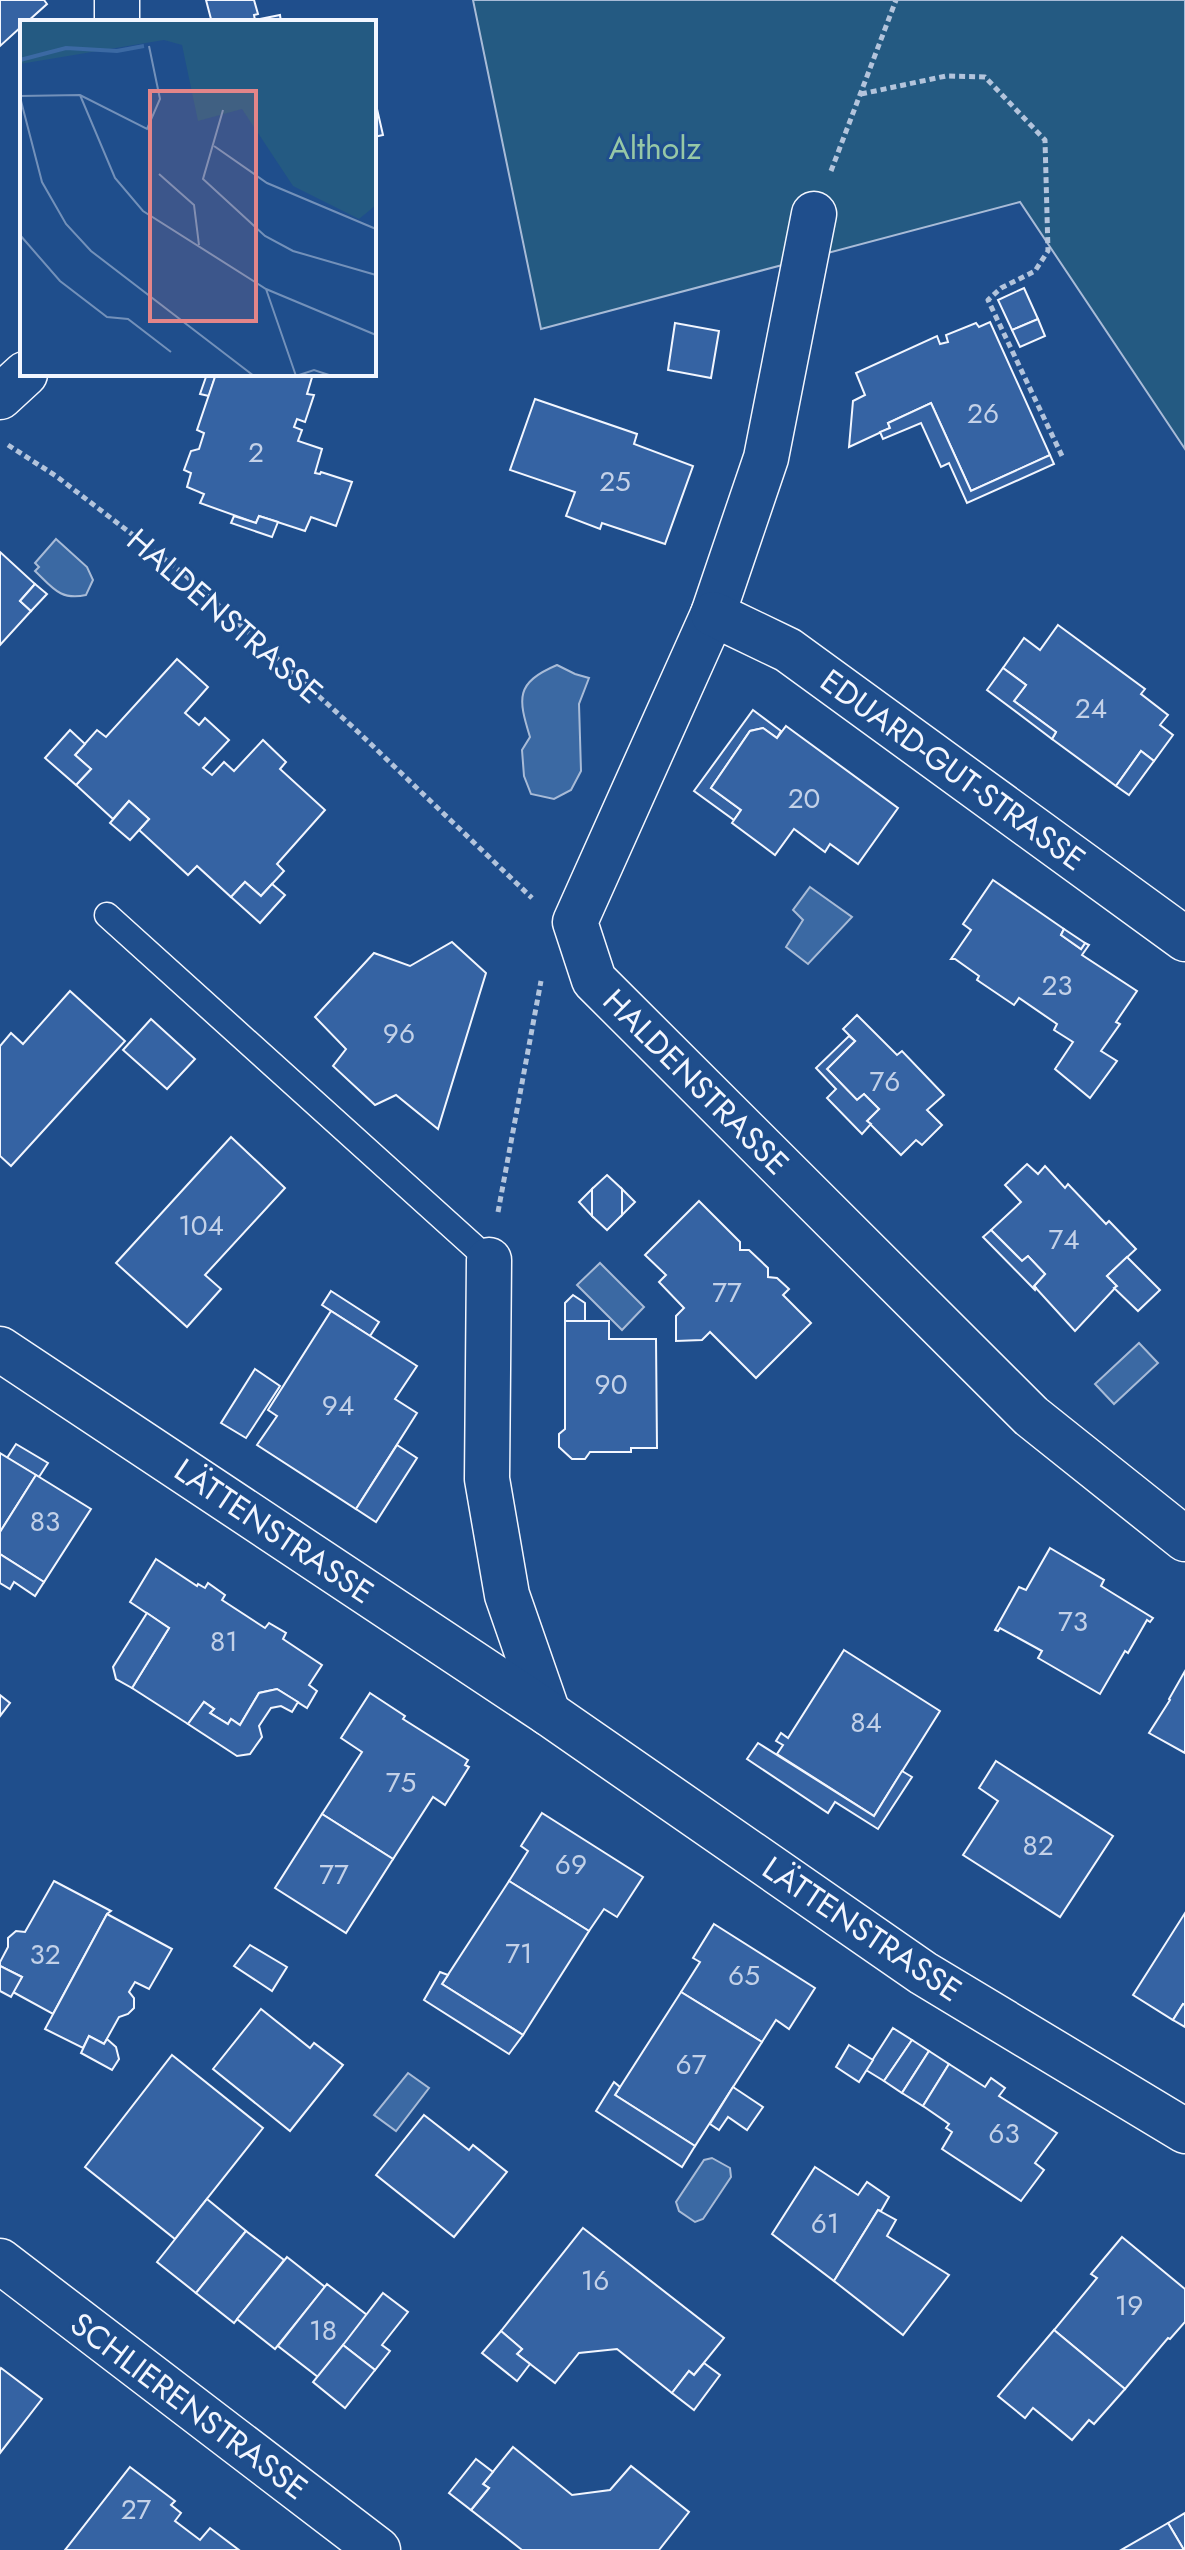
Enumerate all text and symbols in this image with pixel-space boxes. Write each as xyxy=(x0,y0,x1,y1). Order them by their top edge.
inset map xyxy=(20,20,376,376)
park label: Altholz xyxy=(609,125,702,171)
house number: 26 xyxy=(967,393,999,434)
house number: 2 xyxy=(248,432,264,473)
house number: 25 xyxy=(599,461,631,502)
street label: HALDENSTRASSE xyxy=(117,518,333,714)
street label: EDUARD-GUT-STRASSE xyxy=(811,658,1095,882)
house number: 24 xyxy=(1075,688,1107,729)
house number: 20 xyxy=(788,778,820,819)
house number: 23 xyxy=(1041,965,1073,1006)
street label: HALDENSTRASSE xyxy=(593,979,799,1185)
house number: 96 xyxy=(383,1013,415,1054)
house number: 76 xyxy=(870,1061,900,1102)
house number: 104 xyxy=(178,1205,224,1246)
house number: 74 xyxy=(1048,1219,1080,1260)
house number: 77 xyxy=(712,1272,742,1313)
house number: 90 xyxy=(595,1364,627,1405)
house number: 94 xyxy=(322,1385,354,1426)
street label: LÄTTENSTRASSE xyxy=(165,1447,383,1615)
house number: 83 xyxy=(30,1501,60,1542)
house number: 73 xyxy=(1058,1601,1088,1642)
house number: 81 xyxy=(210,1621,238,1662)
house number: 84 xyxy=(850,1702,882,1743)
house number: 75 xyxy=(386,1762,416,1803)
house number: 82 xyxy=(1022,1825,1054,1866)
house number: 69 xyxy=(555,1844,587,1885)
street label: LÄTTENSTRASSE xyxy=(753,1845,971,2013)
house number: 77 xyxy=(319,1854,349,1895)
house number: 71 xyxy=(505,1933,533,1974)
house number: 32 xyxy=(29,1934,61,1975)
house number: 65 xyxy=(728,1955,760,1996)
house number: 67 xyxy=(676,2044,707,2085)
house number: 63 xyxy=(988,2113,1020,2154)
house number: 61 xyxy=(811,2203,839,2244)
house number: 16 xyxy=(581,2260,609,2301)
house number: 19 xyxy=(1115,2285,1143,2326)
street label: SCHLIERENSTRASSE xyxy=(61,2301,317,2511)
house number: 18 xyxy=(309,2310,337,2351)
house number: 27 xyxy=(121,2489,152,2530)

